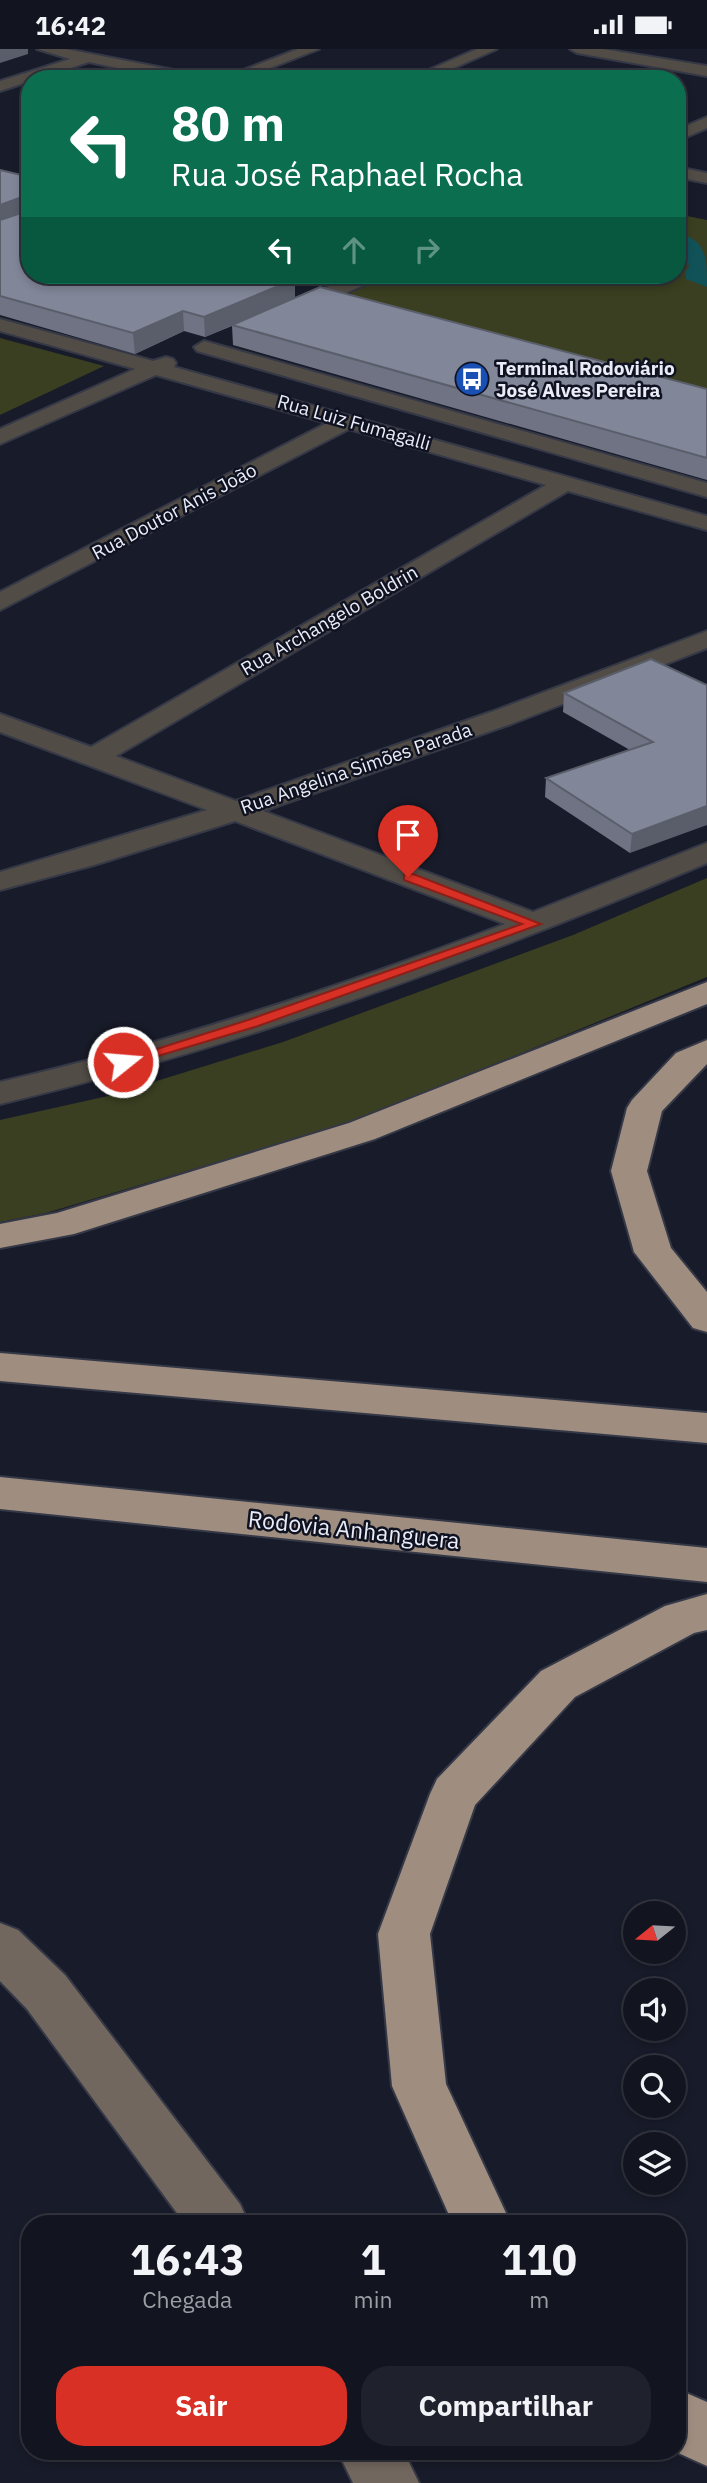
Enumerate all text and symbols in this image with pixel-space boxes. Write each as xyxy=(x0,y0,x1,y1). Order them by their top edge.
text: 16:42 xyxy=(35,8,106,42)
text: 80 m xyxy=(171,91,285,154)
icon: left xyxy=(56,98,147,189)
text: Rua José Raphael Rocha xyxy=(171,153,523,195)
icon: left xyxy=(262,231,300,269)
icon: ahead xyxy=(335,231,373,269)
icon: right xyxy=(408,231,446,269)
place label: Terminal Rodoviário José Alves Pereira xyxy=(496,356,675,402)
bus stop icon: Terminal Rodoviário José Alves Pereira xyxy=(453,360,491,398)
street label: Rua Luiz Fumagalli xyxy=(274,389,434,455)
street label: Rua Doutor Anis João xyxy=(88,457,260,565)
street label: Rua Archangelo Boldrin xyxy=(236,560,422,680)
street label: Rua Angelina Simões Parada xyxy=(237,717,475,819)
pin xyxy=(378,805,438,877)
icon: arrive xyxy=(389,816,427,854)
position arrow xyxy=(86,1025,160,1099)
street label: Rodovia Anhanguera xyxy=(247,1503,461,1555)
north arrow xyxy=(623,1901,686,1963)
map controls xyxy=(623,1901,686,2195)
button: sound xyxy=(623,1978,686,2041)
button: search xyxy=(623,2055,686,2118)
button: layers xyxy=(623,2132,686,2195)
text: 16:43 xyxy=(130,2232,245,2287)
text: 1 xyxy=(360,2232,386,2287)
text: 110 xyxy=(501,2232,577,2287)
text: Chegada xyxy=(142,2284,232,2314)
text: min xyxy=(354,2284,392,2314)
text: m xyxy=(529,2284,549,2314)
button: Sair xyxy=(56,2366,347,2446)
button: Compartilhar xyxy=(361,2366,651,2446)

